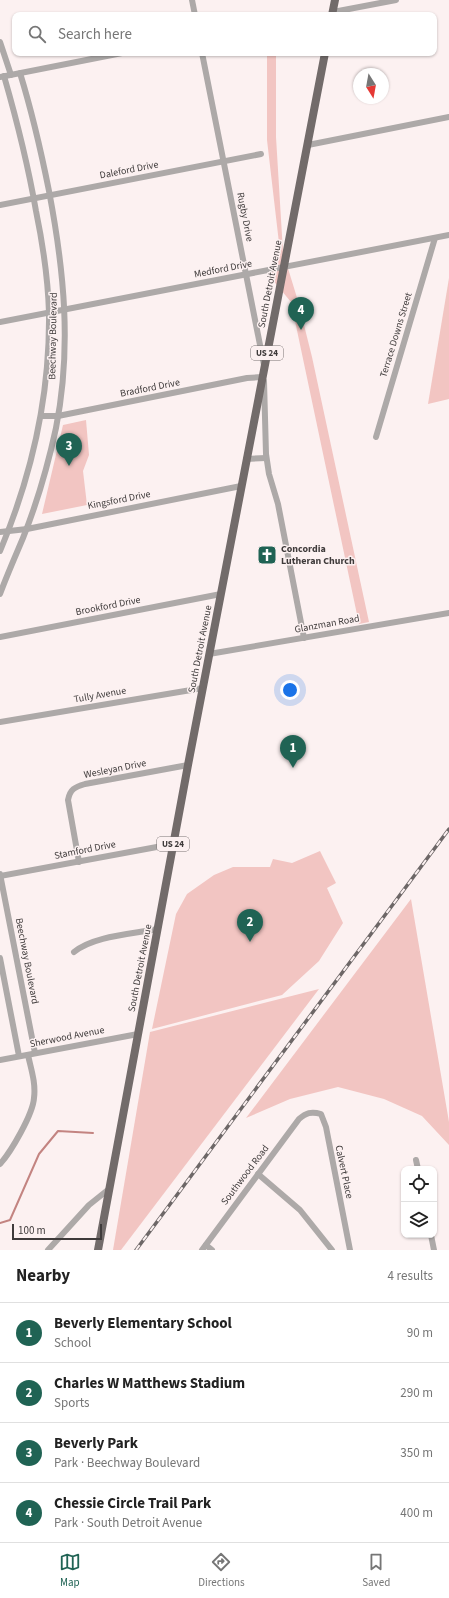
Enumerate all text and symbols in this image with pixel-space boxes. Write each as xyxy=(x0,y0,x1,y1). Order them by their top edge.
search box xyxy=(12,12,437,56)
icon: search xyxy=(26,23,48,45)
text: Search here xyxy=(58,24,132,45)
north arrow xyxy=(353,68,389,104)
street label: Daleford Drive xyxy=(98,157,160,183)
street label: Rugby Drive xyxy=(233,191,257,243)
street label: South Detroit Avenue xyxy=(255,239,285,329)
street label: Medford Drive xyxy=(193,257,253,281)
street label: Terrace Downs Street xyxy=(376,290,416,379)
street label: Beechway Boulevard xyxy=(45,292,61,380)
pin: 4 xyxy=(288,297,314,330)
road number: US 24 xyxy=(251,346,283,360)
street label: Bradford Drive xyxy=(119,375,181,401)
pin: 3 xyxy=(56,433,82,466)
street label: Kingsford Drive xyxy=(86,487,152,513)
place label: Concordia Lutheran Church xyxy=(281,542,355,568)
church icon: Concordia Lutheran Church xyxy=(256,544,278,566)
street label: Brookford Drive xyxy=(74,593,142,619)
street label: South Detroit Avenue xyxy=(185,604,215,694)
street label: Glanzman Road xyxy=(293,611,361,637)
your location xyxy=(280,680,300,700)
street label: Tully Avenue xyxy=(73,684,127,706)
pin: 1 xyxy=(280,735,306,768)
street label: Wesleyan Drive xyxy=(83,756,147,782)
street label: Stamford Drive xyxy=(53,837,117,863)
road number: US 24 xyxy=(157,837,189,851)
pin: 2 xyxy=(237,909,263,942)
street label: Beechway Boulevard xyxy=(12,917,42,1005)
street label: South Detroit Avenue xyxy=(125,923,155,1013)
street label: Sherwood Avenue xyxy=(28,1023,106,1051)
street label: Southwood Road xyxy=(218,1142,272,1208)
street label: Calvert Place xyxy=(332,1144,356,1200)
map controls xyxy=(401,1166,437,1238)
button: locate xyxy=(401,1166,437,1202)
button: layers xyxy=(401,1202,437,1238)
scale bar xyxy=(12,1222,102,1241)
text: 100 m xyxy=(18,1223,46,1238)
text: Nearby xyxy=(16,1264,70,1288)
text: 4 results xyxy=(388,1267,433,1285)
text: Beverly Elementary School xyxy=(54,1313,232,1334)
text: 1 xyxy=(26,1324,32,1342)
text: 90 m xyxy=(407,1324,433,1342)
text: School xyxy=(54,1334,91,1352)
text: Charles W Matthews Stadium xyxy=(54,1373,245,1394)
text: 2 xyxy=(26,1384,32,1402)
text: 290 m xyxy=(400,1384,433,1402)
text: Sports xyxy=(54,1394,89,1412)
text: Beverly Park xyxy=(54,1433,138,1454)
text: 3 xyxy=(26,1444,32,1462)
text: 350 m xyxy=(400,1444,433,1462)
text: Park · Beechway Boulevard xyxy=(54,1454,200,1472)
text: Chessie Circle Trail Park xyxy=(54,1493,211,1514)
text: 4 xyxy=(26,1504,32,1522)
text: 400 m xyxy=(400,1504,433,1522)
text: Park · South Detroit Avenue xyxy=(54,1514,202,1532)
tab: Map xyxy=(59,1551,81,1590)
tab: Directions xyxy=(198,1551,245,1590)
tab: Saved xyxy=(362,1551,390,1590)

